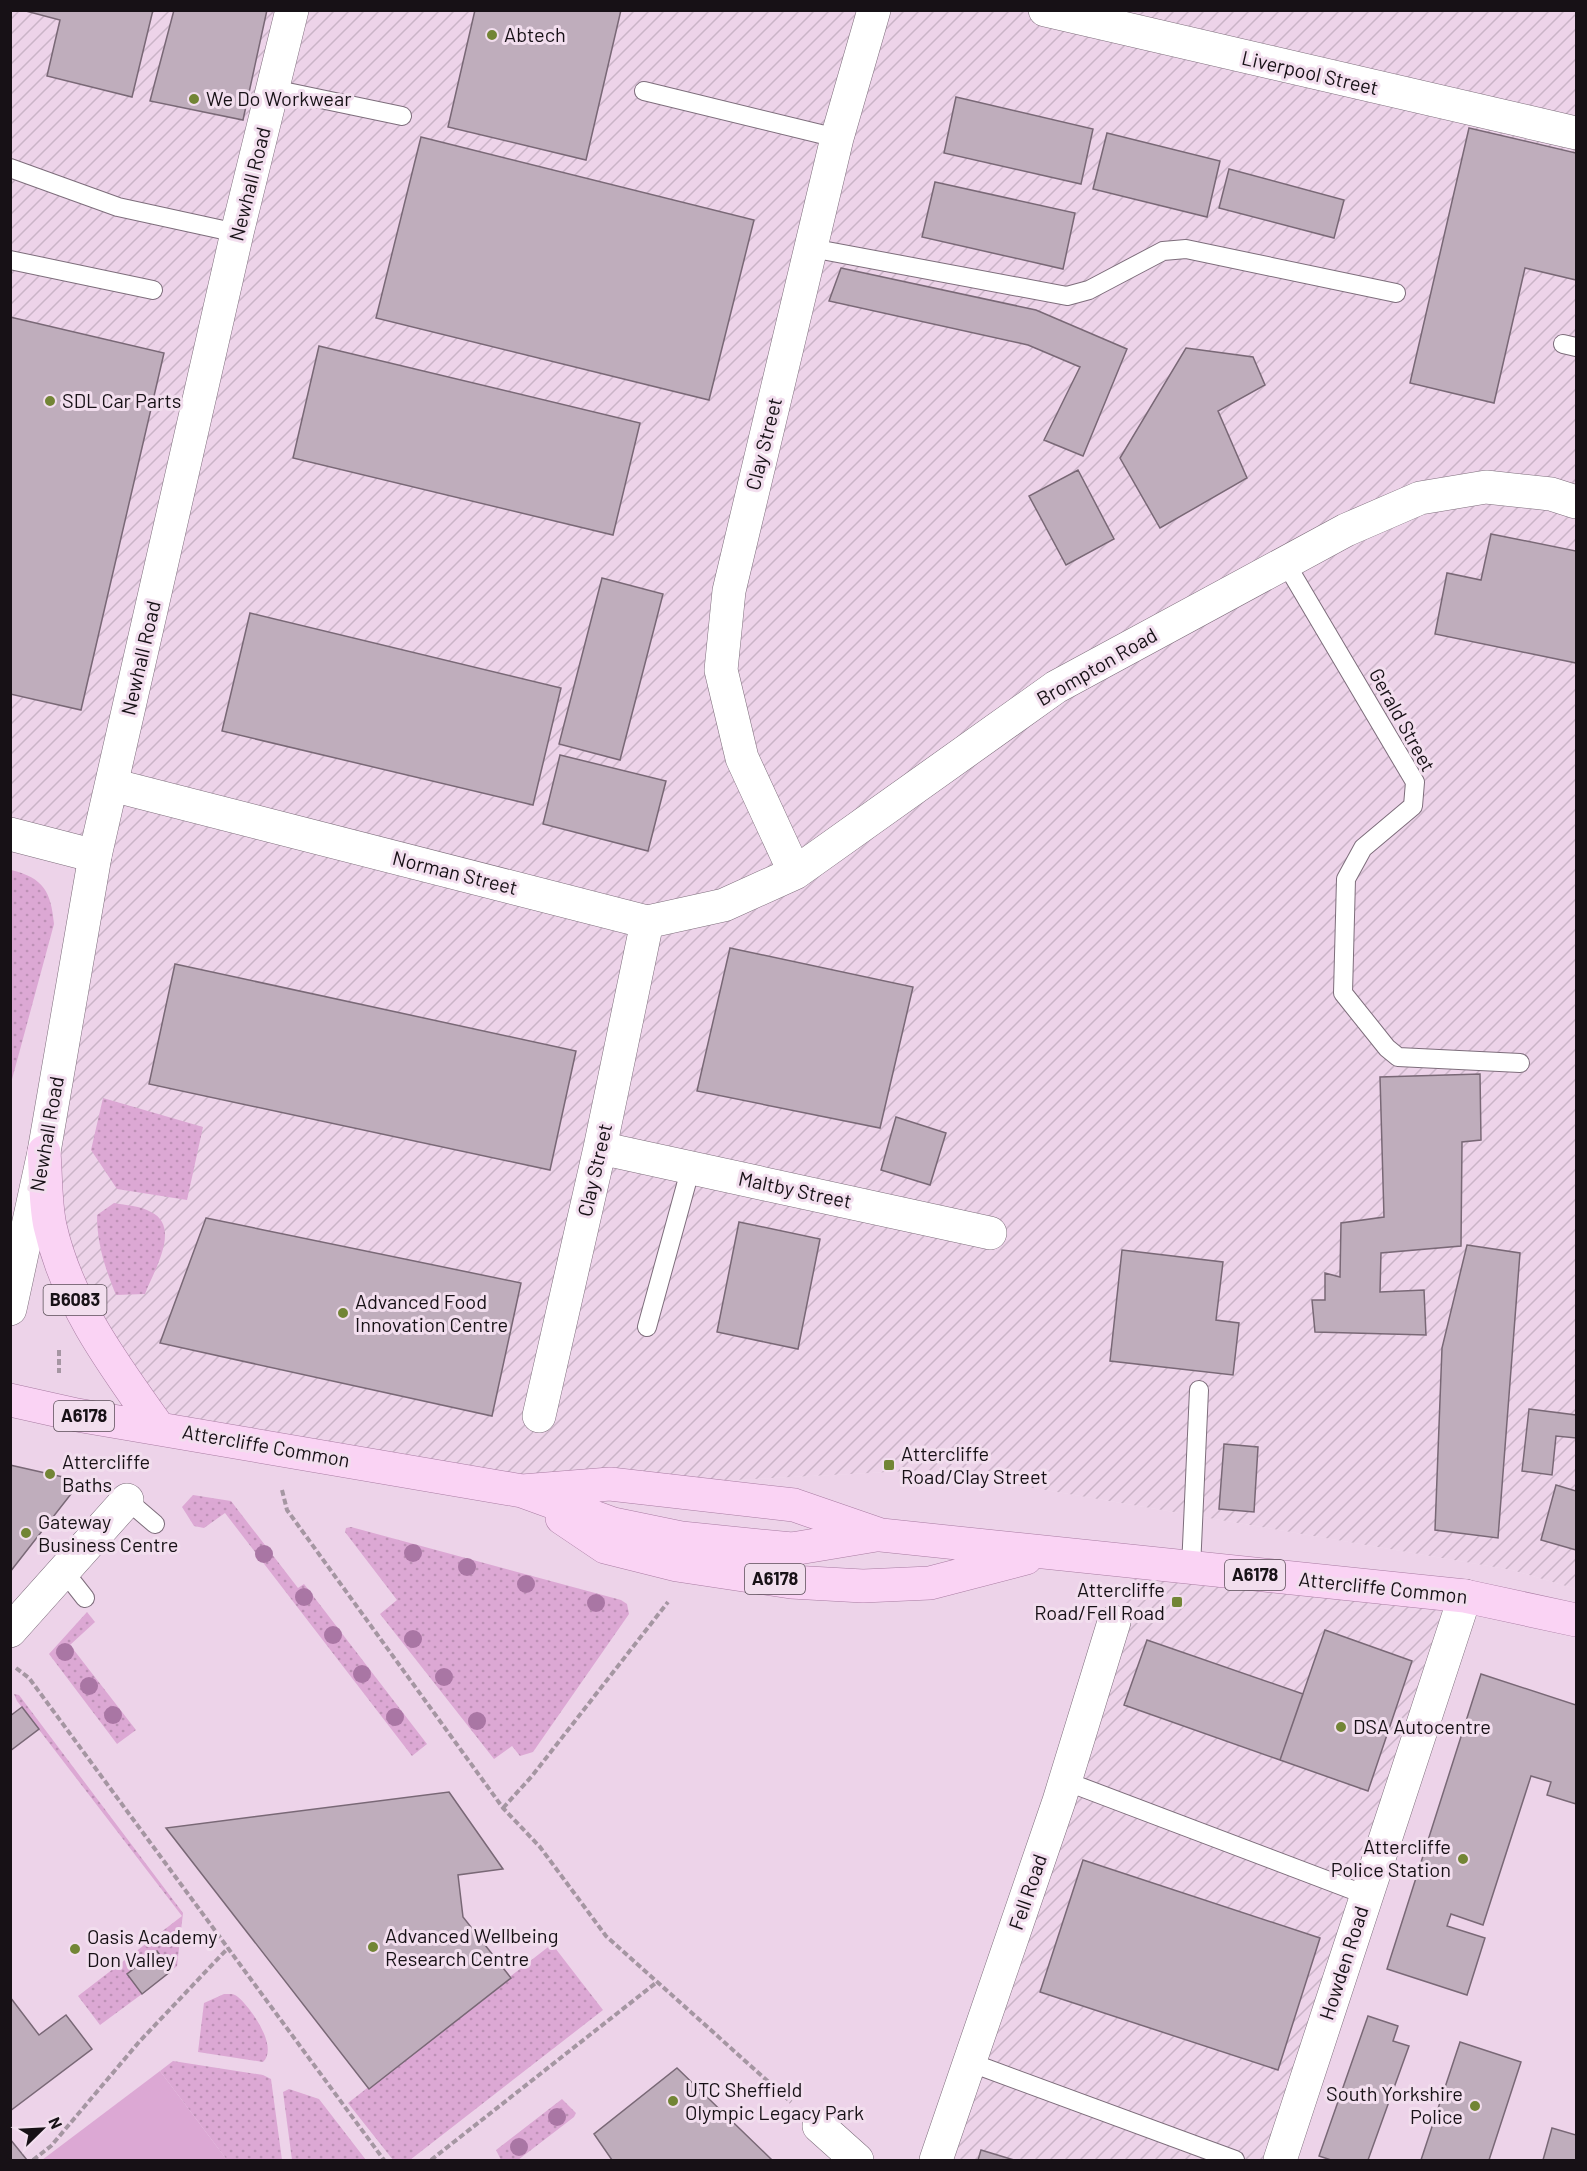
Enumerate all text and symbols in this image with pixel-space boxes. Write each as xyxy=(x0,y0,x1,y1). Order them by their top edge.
place label: Abtech xyxy=(504,22,566,46)
marker: Abtech xyxy=(485,28,499,42)
street label: Liverpool Street xyxy=(1240,45,1381,99)
place label: We Do Workwear xyxy=(206,86,351,110)
marker: We Do Workwear xyxy=(187,92,201,106)
street label: Newhall Road xyxy=(223,124,275,243)
place label: SDL Car Parts xyxy=(62,388,181,412)
marker: SDL Car Parts xyxy=(43,394,57,408)
street label: Clay Street xyxy=(740,395,786,493)
street label: Newhall Road xyxy=(115,598,165,717)
street label: Brompton Road xyxy=(1032,622,1161,710)
street label: Gerald Street xyxy=(1365,664,1441,775)
street label: Norman Street xyxy=(390,845,520,899)
street label: Newhall Road xyxy=(24,1074,68,1193)
street label: Clay Street xyxy=(572,1121,616,1219)
street label: Maltby Street xyxy=(736,1165,854,1213)
road number: B6083 xyxy=(44,1285,106,1315)
place label: Advanced Food Innovation Centre xyxy=(355,1289,508,1336)
marker: Advanced Food Innovation Centre xyxy=(336,1306,350,1320)
road number: A6178 xyxy=(54,1401,114,1431)
street label: Attercliffe Common xyxy=(181,1418,352,1472)
place label: Attercliffe Road/Clay Street xyxy=(901,1441,1048,1488)
place label: Attercliffe Baths xyxy=(62,1449,150,1496)
marker: Attercliffe Road/Clay Street xyxy=(882,1458,896,1472)
marker: Attercliffe Baths xyxy=(43,1467,57,1481)
place label: Gateway Business Centre xyxy=(38,1509,178,1556)
marker: Gateway Business Centre xyxy=(19,1526,33,1540)
road number: A6178 xyxy=(1225,1560,1285,1590)
road number: A6178 xyxy=(745,1564,805,1594)
street label: Attercliffe Common xyxy=(1297,1566,1469,1608)
place label: Attercliffe Road/Fell Road xyxy=(1034,1577,1165,1624)
marker: Attercliffe Road/Fell Road xyxy=(1170,1595,1184,1609)
place label: DSA Autocentre xyxy=(1353,1714,1491,1738)
marker: DSA Autocentre xyxy=(1334,1720,1348,1734)
place label: Attercliffe Police Station xyxy=(1331,1834,1451,1881)
street label: Fell Road xyxy=(1003,1851,1051,1933)
marker: Attercliffe Police Station xyxy=(1456,1852,1470,1866)
street label: Howden Road xyxy=(1313,1903,1373,2023)
place label: Advanced Wellbeing Research Centre xyxy=(385,1923,558,1970)
place label: Oasis Academy Don Valley xyxy=(87,1924,218,1971)
marker: Advanced Wellbeing Research Centre xyxy=(366,1940,380,1954)
marker: Oasis Academy Don Valley xyxy=(68,1942,82,1956)
place label: UTC Sheffield Olympic Legacy Park xyxy=(685,2077,864,2124)
place label: South Yorkshire Police xyxy=(1326,2081,1463,2128)
marker: UTC Sheffield Olympic Legacy Park xyxy=(666,2094,680,2108)
north arrow xyxy=(12,2099,72,2159)
marker: South Yorkshire Police xyxy=(1468,2099,1482,2113)
text: N xyxy=(45,2114,67,2131)

